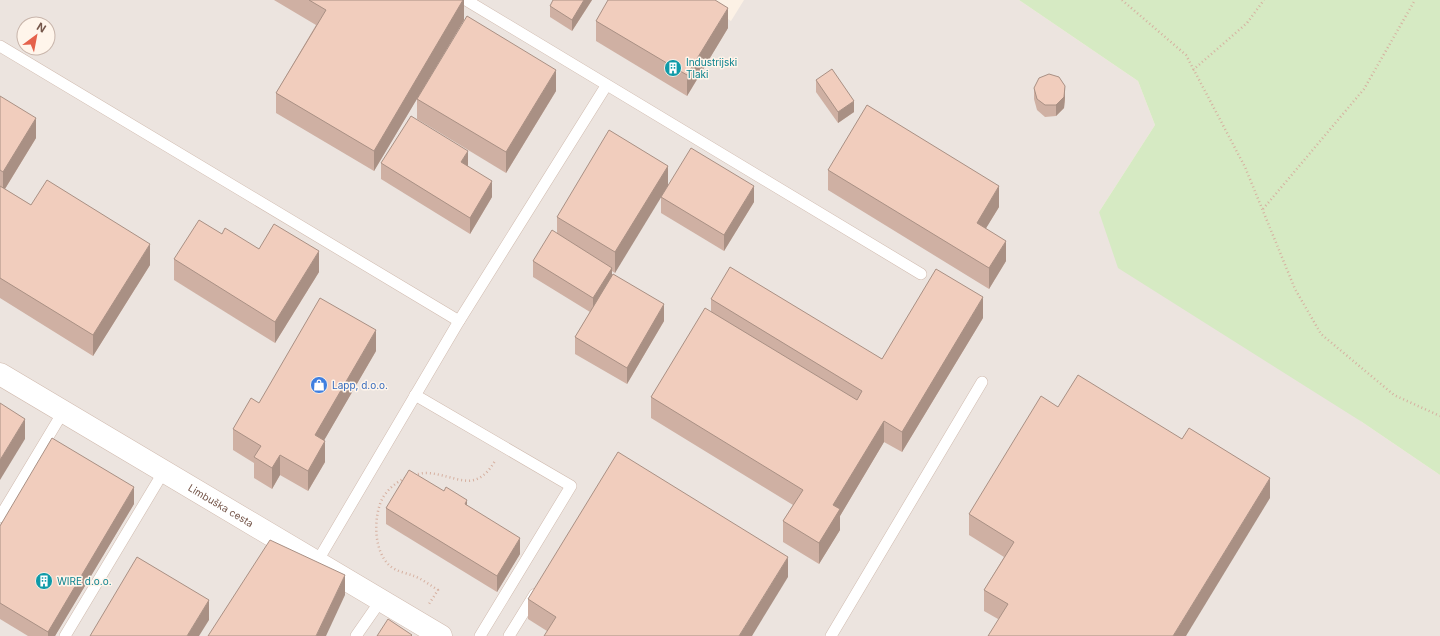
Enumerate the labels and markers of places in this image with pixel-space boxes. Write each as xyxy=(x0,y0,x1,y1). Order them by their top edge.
place label: Industrijski Tlaki xyxy=(686,56,737,80)
building icon: Industrijski Tlaki xyxy=(663,58,683,78)
shop icon: Lapp, d.o.o. xyxy=(309,375,329,395)
place label: Lapp, d.o.o. xyxy=(332,379,388,391)
building icon: WIRE d.o.o. xyxy=(34,571,54,591)
place label: WIRE d.o.o. xyxy=(57,575,112,587)

